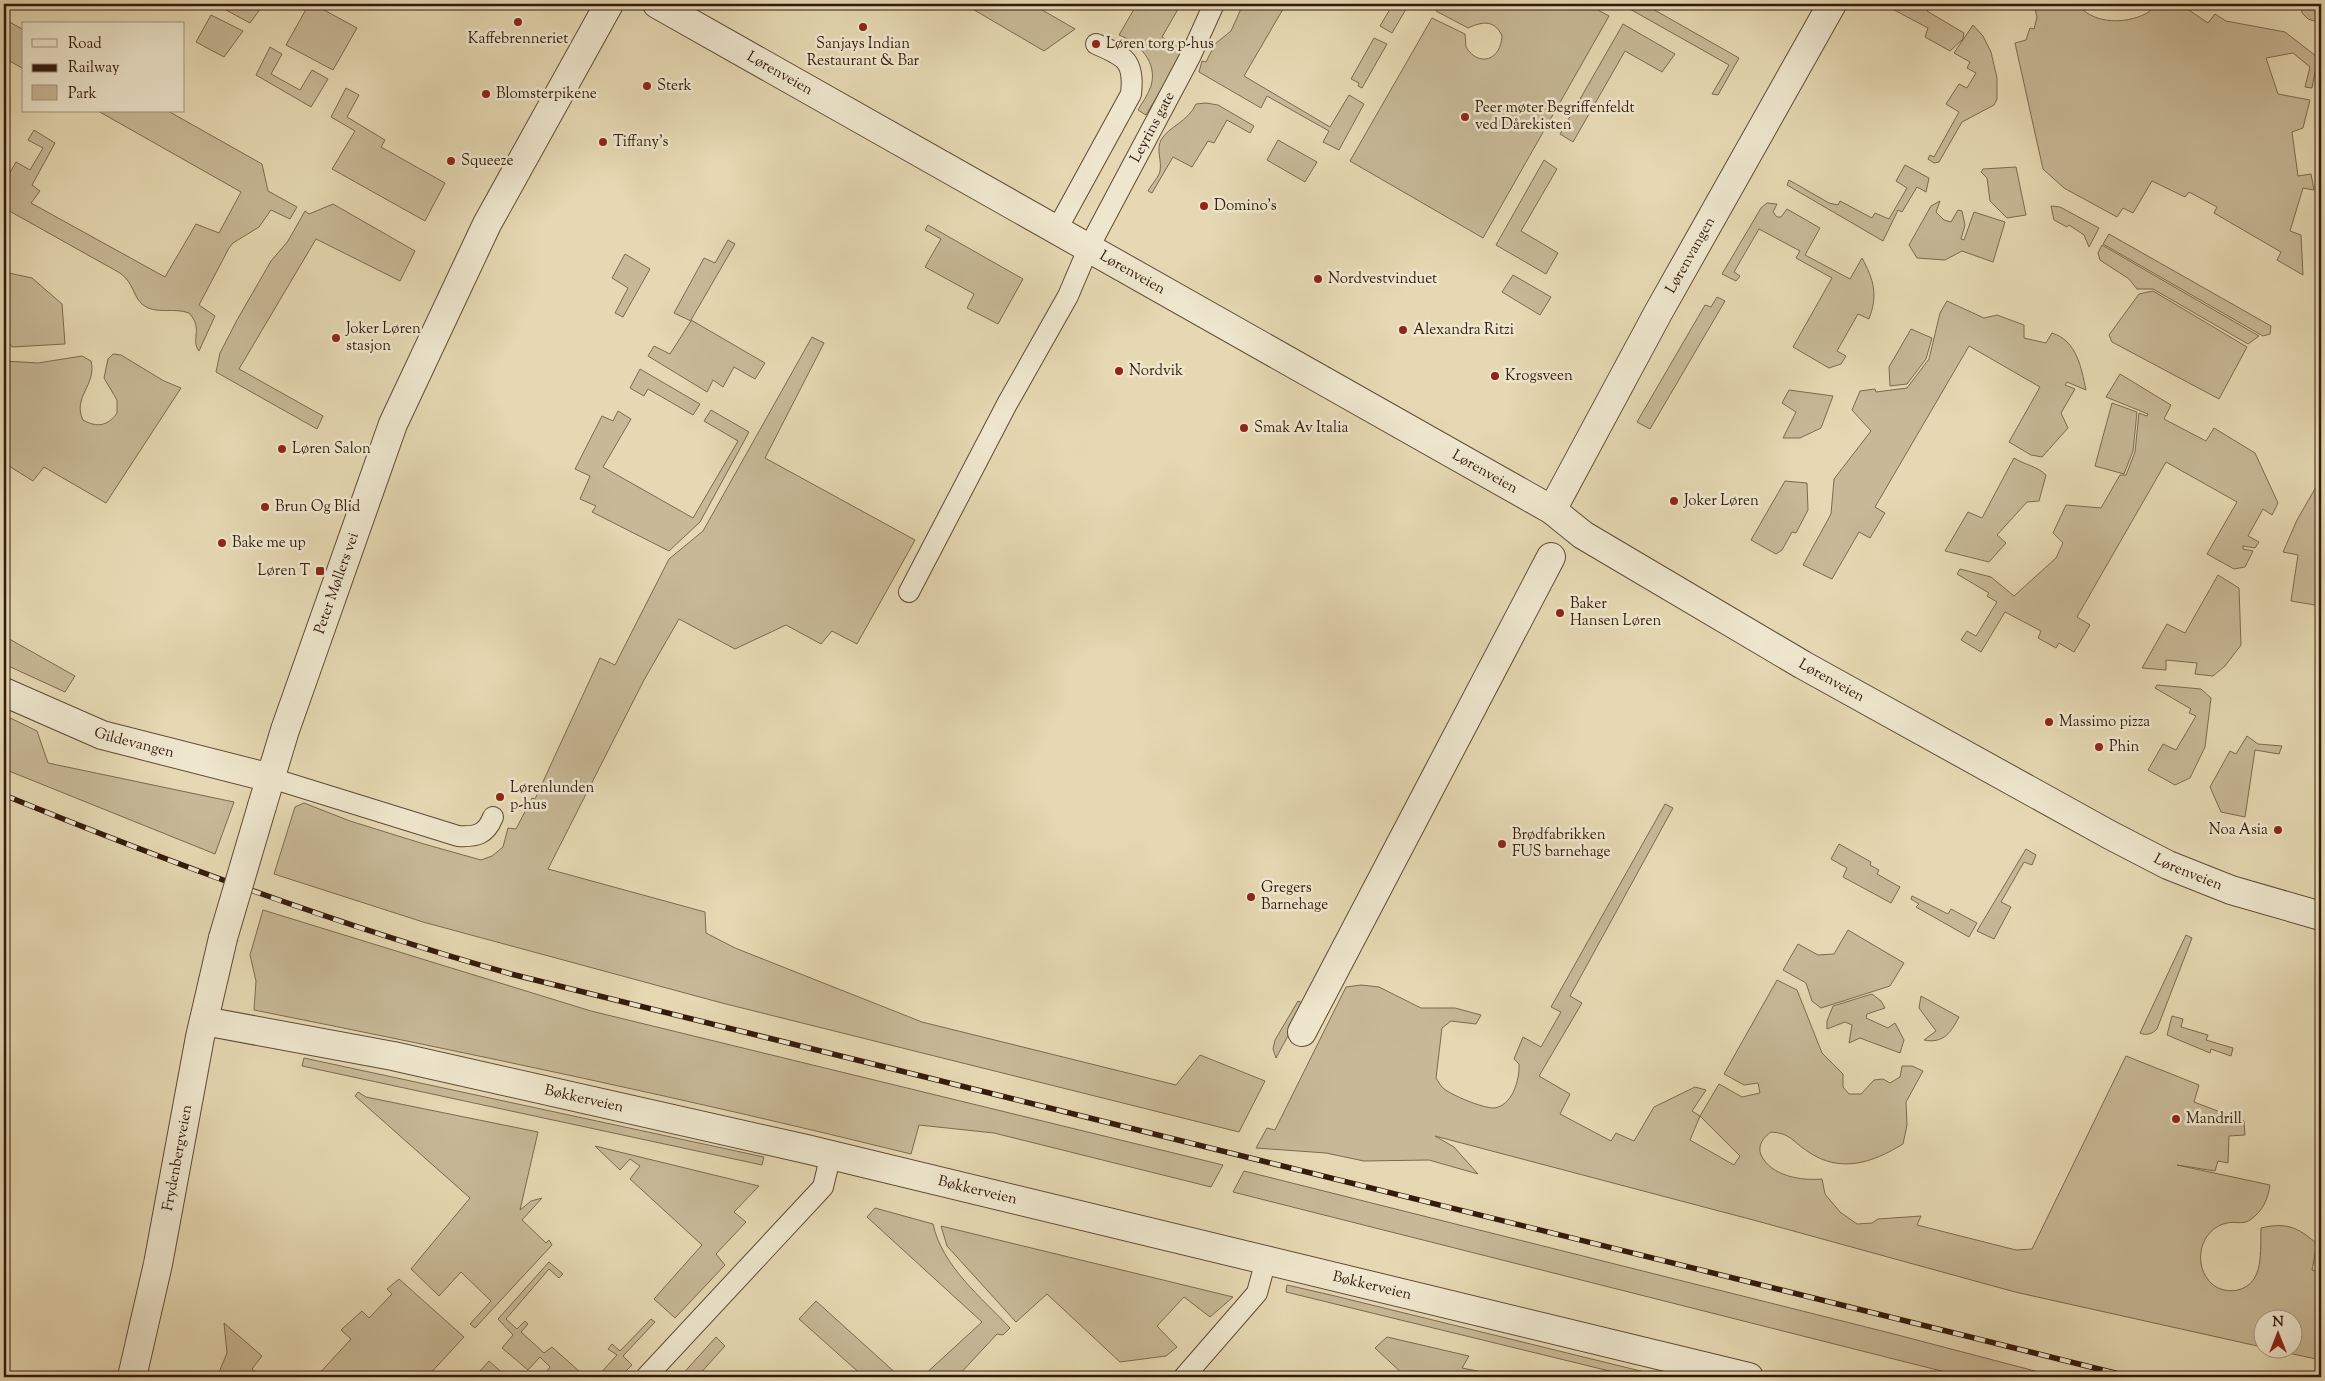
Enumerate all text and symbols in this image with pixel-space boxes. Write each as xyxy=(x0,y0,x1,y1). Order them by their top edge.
marker: Kaffebrenneriet xyxy=(512,16,524,28)
marker: Sanjays Indian Restaurant & Bar xyxy=(857,21,869,33)
legend xyxy=(22,22,185,112)
place label: Kaffebrenneriet xyxy=(468,29,568,50)
text: Road xyxy=(68,34,102,55)
place label: Sanjays Indian Restaurant & Bar xyxy=(807,34,920,72)
place label: Løren torg p-hus xyxy=(1106,34,1214,55)
marker: Løren torg p-hus xyxy=(1090,38,1102,50)
street label: Lørenveien xyxy=(743,46,817,101)
text: Railway xyxy=(68,58,120,79)
place label: Sterk xyxy=(657,76,692,97)
marker: Sterk xyxy=(641,80,653,92)
text: Park xyxy=(68,84,97,105)
place label: Blomsterpikene xyxy=(496,84,597,105)
marker: Blomsterpikene xyxy=(480,88,492,100)
street label: Leyrins gate xyxy=(1125,88,1180,166)
place label: Peer møter Begriffenfeldt ved Dårekisten xyxy=(1475,98,1635,136)
marker: Peer møter Begriffenfeldt ved Dårekisten xyxy=(1459,111,1471,123)
place label: Tiffany's xyxy=(613,132,669,153)
marker: Tiffany's xyxy=(597,136,609,148)
place label: Squeeze xyxy=(461,151,513,172)
marker: Squeeze xyxy=(445,155,457,167)
place label: Domino's xyxy=(1214,196,1277,217)
marker: Domino's xyxy=(1198,200,1210,212)
street label: Lørenvangen xyxy=(1661,213,1721,297)
street label: Lørenveien xyxy=(1095,246,1169,300)
place label: Nordvestvinduet xyxy=(1328,269,1437,290)
marker: Nordvestvinduet xyxy=(1312,273,1324,285)
place label: Joker Løren stasjon xyxy=(345,319,421,357)
place label: Alexandra Ritzi xyxy=(1413,320,1514,341)
marker: Alexandra Ritzi xyxy=(1397,324,1409,336)
marker: Joker Løren stasjon xyxy=(330,332,342,344)
place label: Nordvik xyxy=(1129,361,1183,382)
marker: Nordvik xyxy=(1113,365,1125,377)
place label: Krogsveen xyxy=(1505,366,1573,387)
marker: Krogsveen xyxy=(1489,370,1501,382)
place label: Smak Av Italia xyxy=(1254,418,1348,439)
marker: Smak Av Italia xyxy=(1238,422,1250,434)
place label: Løren Salon xyxy=(292,439,371,460)
marker: Løren Salon xyxy=(276,443,288,455)
street label: Lørenveien xyxy=(1448,445,1522,499)
place label: Joker Løren xyxy=(1683,491,1759,512)
marker: Joker Løren xyxy=(1668,495,1680,507)
place label: Brun Og Blid xyxy=(275,497,361,518)
marker: Brun Og Blid xyxy=(259,501,271,513)
street label: Peter Møllers vei xyxy=(309,530,364,637)
place label: Bake me up xyxy=(232,533,306,554)
marker: Bake me up xyxy=(216,537,228,549)
place label: Løren T xyxy=(258,561,310,582)
marker: Løren T xyxy=(314,565,326,577)
place label: Baker Hansen Løren xyxy=(1570,594,1661,632)
marker: Baker Hansen Løren xyxy=(1554,607,1566,619)
street label: Lørenveien xyxy=(1794,654,1868,708)
place label: Massimo pizza xyxy=(2059,712,2150,733)
marker: Massimo pizza xyxy=(2043,716,2055,728)
street label: Gildevangen xyxy=(90,722,177,763)
place label: Phin xyxy=(2109,737,2140,758)
marker: Phin xyxy=(2093,741,2105,753)
place label: Lørenlunden p-hus xyxy=(510,778,594,816)
marker: Lørenlunden p-hus xyxy=(494,791,506,803)
place label: Noa Asia xyxy=(2209,820,2268,841)
marker: Noa Asia xyxy=(2272,824,2284,836)
place label: Brødfabrikken FUS barnehage xyxy=(1512,825,1611,863)
marker: Brødfabrikken FUS barnehage xyxy=(1496,838,1508,850)
street label: Lørenveien xyxy=(2150,849,2226,896)
place label: Gregers Barnehage xyxy=(1261,878,1328,916)
marker: Gregers Barnehage xyxy=(1245,891,1257,903)
street label: Bøkkerveien xyxy=(542,1080,626,1118)
street label: Frydenbergveien xyxy=(158,1103,198,1213)
place label: Mandrill xyxy=(2186,1109,2242,1130)
marker: Mandrill xyxy=(2170,1113,2182,1125)
street label: Bøkkerveien xyxy=(936,1171,1019,1210)
street label: Bøkkerveien xyxy=(1330,1266,1414,1306)
north arrow xyxy=(2252,1308,2302,1358)
text: N xyxy=(2272,1313,2284,1333)

